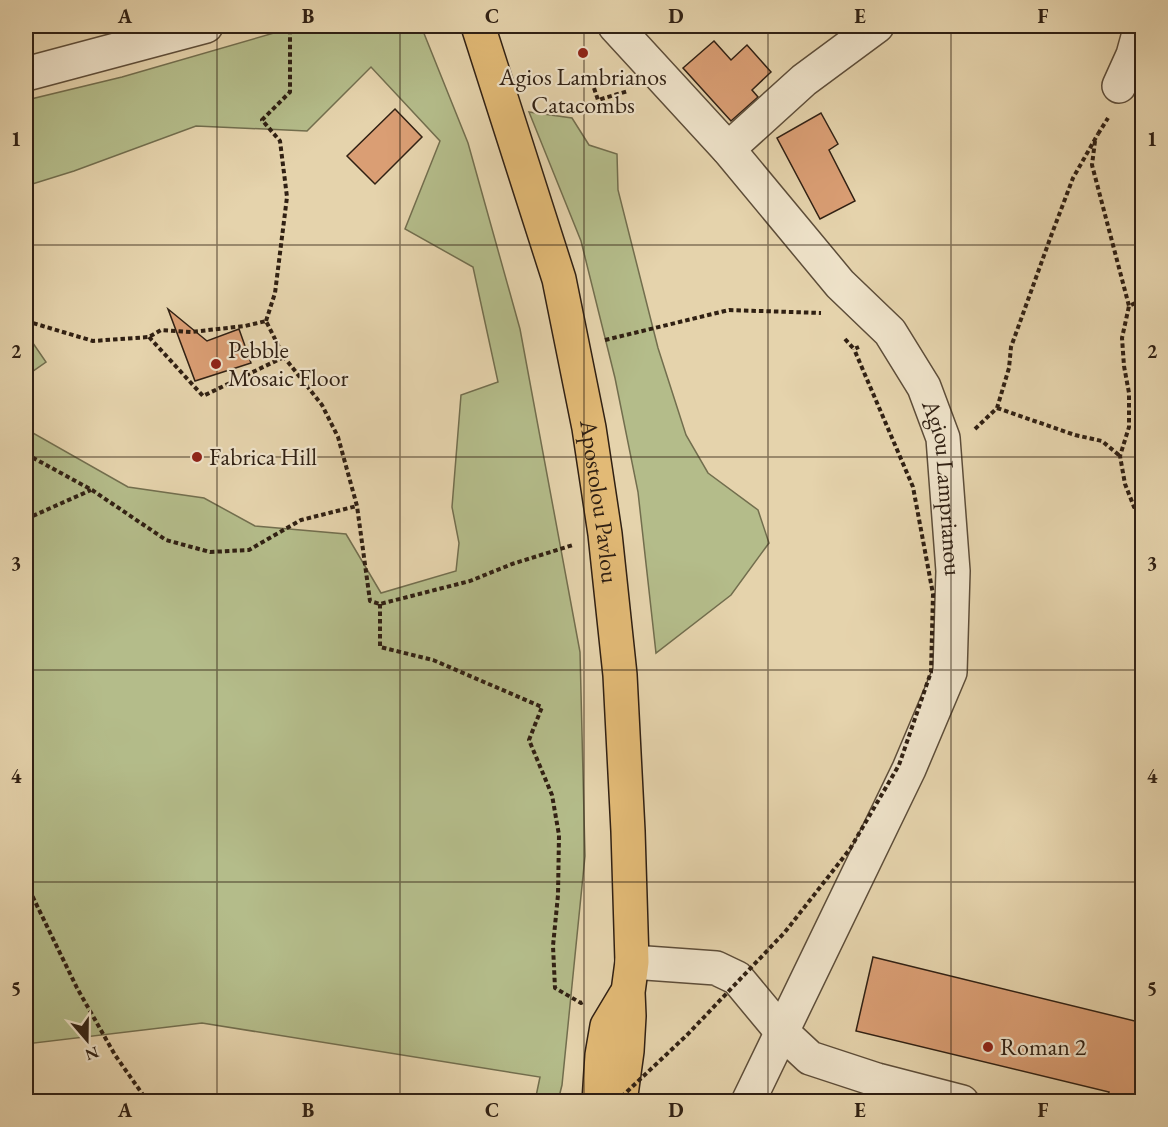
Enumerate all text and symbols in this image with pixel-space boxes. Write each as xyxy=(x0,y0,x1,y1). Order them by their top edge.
text: A xyxy=(117,3,133,29)
text: B xyxy=(302,3,314,29)
text: C xyxy=(485,3,499,29)
text: D xyxy=(668,3,684,29)
text: E xyxy=(854,3,866,29)
text: F xyxy=(1038,3,1049,29)
marker: Agios Lambrianos Catacombs xyxy=(576,46,590,60)
place label: Agios Lambrianos Catacombs xyxy=(498,61,667,120)
text: 1 xyxy=(11,126,21,152)
text: 1 xyxy=(1147,126,1157,152)
place label: Pebble Mosaic Floor xyxy=(228,334,349,393)
text: 2 xyxy=(11,338,22,364)
text: 2 xyxy=(1147,338,1158,364)
marker: Pebble Mosaic Floor xyxy=(209,357,223,371)
street label: Agiou Lamprianou xyxy=(915,394,969,577)
street label: Apostolou Pavlou xyxy=(573,417,626,585)
place label: Fabrica Hill xyxy=(209,441,317,472)
marker: Fabrica Hill xyxy=(190,450,204,464)
text: 3 xyxy=(11,550,21,576)
text: 3 xyxy=(1147,550,1157,576)
text: 4 xyxy=(11,763,22,789)
text: 4 xyxy=(1147,763,1158,789)
text: 5 xyxy=(11,975,21,1001)
text: 5 xyxy=(1147,975,1157,1001)
north arrow xyxy=(57,1010,117,1070)
place label: Roman 2 xyxy=(1000,1031,1087,1062)
marker: Roman 2 xyxy=(981,1040,995,1054)
text: N xyxy=(82,1042,102,1066)
text: A xyxy=(117,1097,133,1123)
text: B xyxy=(302,1097,314,1123)
text: C xyxy=(485,1097,499,1123)
text: D xyxy=(668,1097,684,1123)
text: E xyxy=(854,1097,866,1123)
text: F xyxy=(1038,1097,1049,1123)

